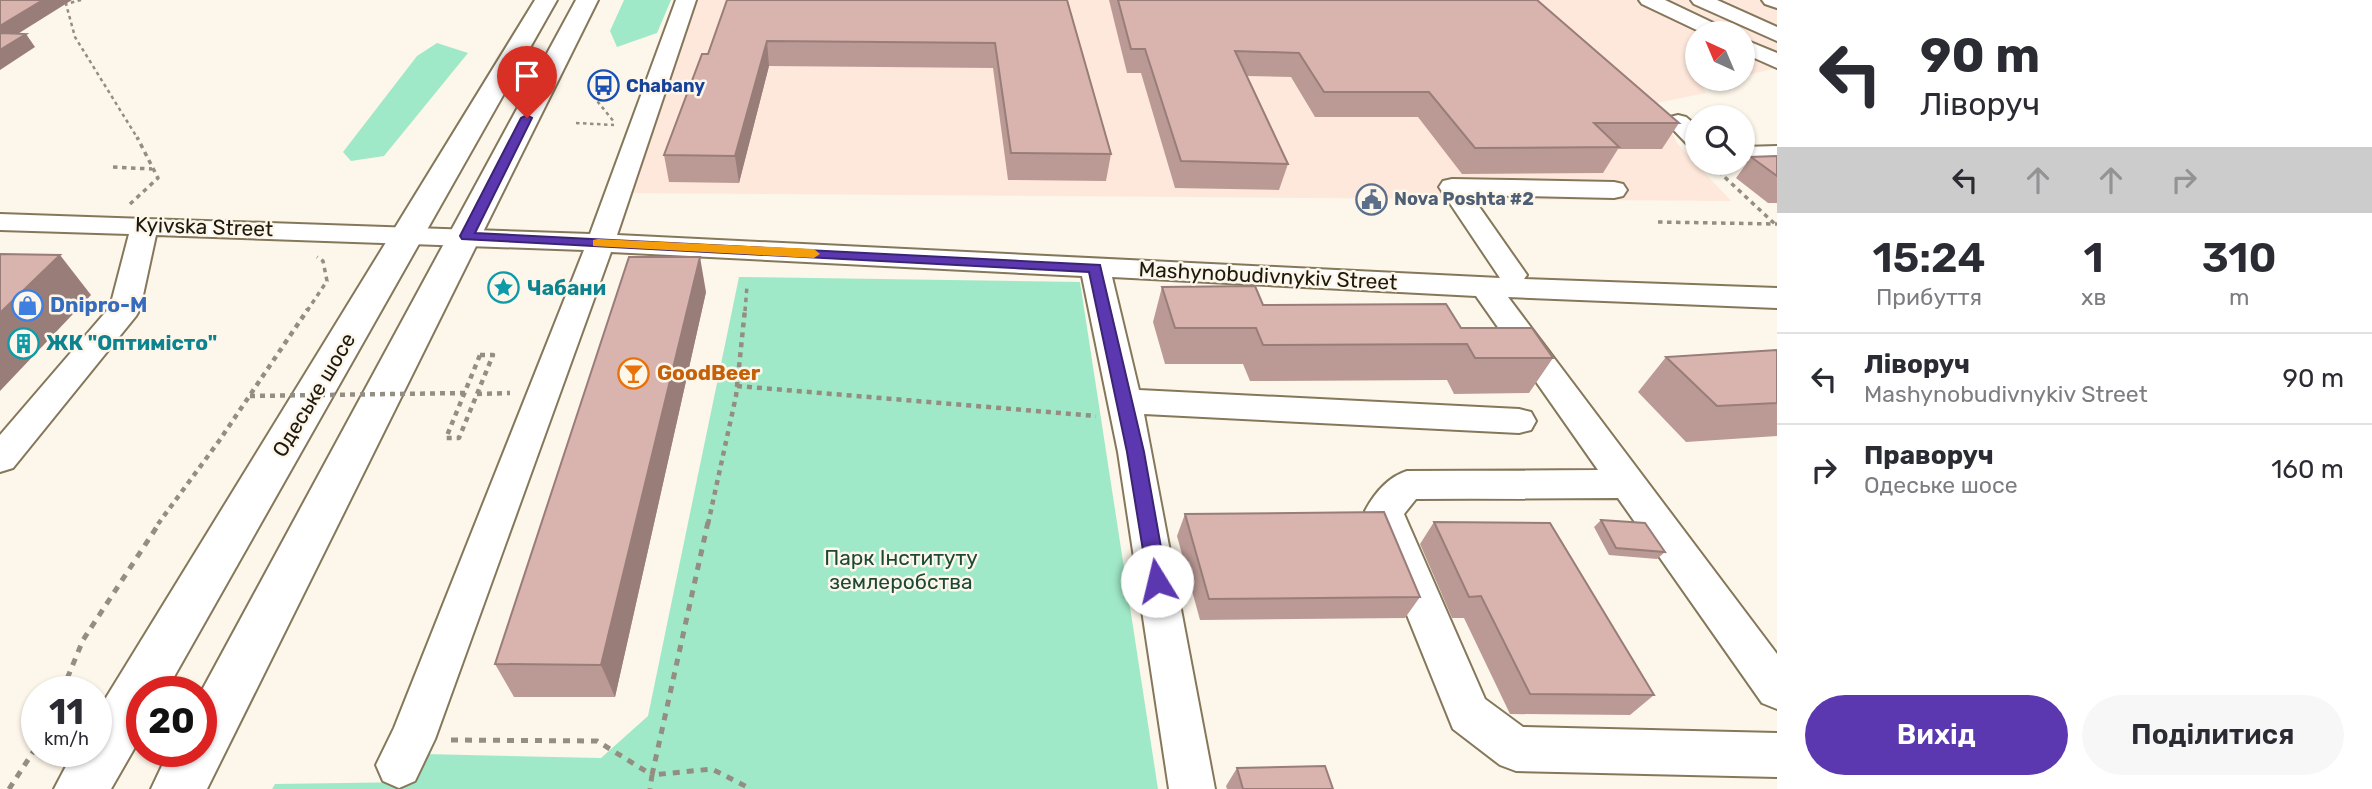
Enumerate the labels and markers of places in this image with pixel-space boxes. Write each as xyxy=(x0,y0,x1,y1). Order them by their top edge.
pin xyxy=(497,46,557,118)
bus stop icon: Chabany xyxy=(586,69,620,103)
place label: Chabany xyxy=(626,75,705,97)
public building icon: Nova Poshta #2 xyxy=(1354,182,1388,216)
place label: Nova Poshta #2 xyxy=(1394,188,1534,210)
place icon: Чабани xyxy=(487,271,521,305)
place label: Чабани xyxy=(527,275,606,300)
shop icon: Dnipro-M xyxy=(10,288,44,322)
place label: Dnipro-M xyxy=(50,292,147,317)
building icon: ЖК "Оптимісто" xyxy=(6,326,40,360)
place label: ЖК "Оптимісто" xyxy=(46,330,217,355)
bar icon: GoodBeer xyxy=(617,356,651,390)
place label: GoodBeer xyxy=(657,360,761,385)

